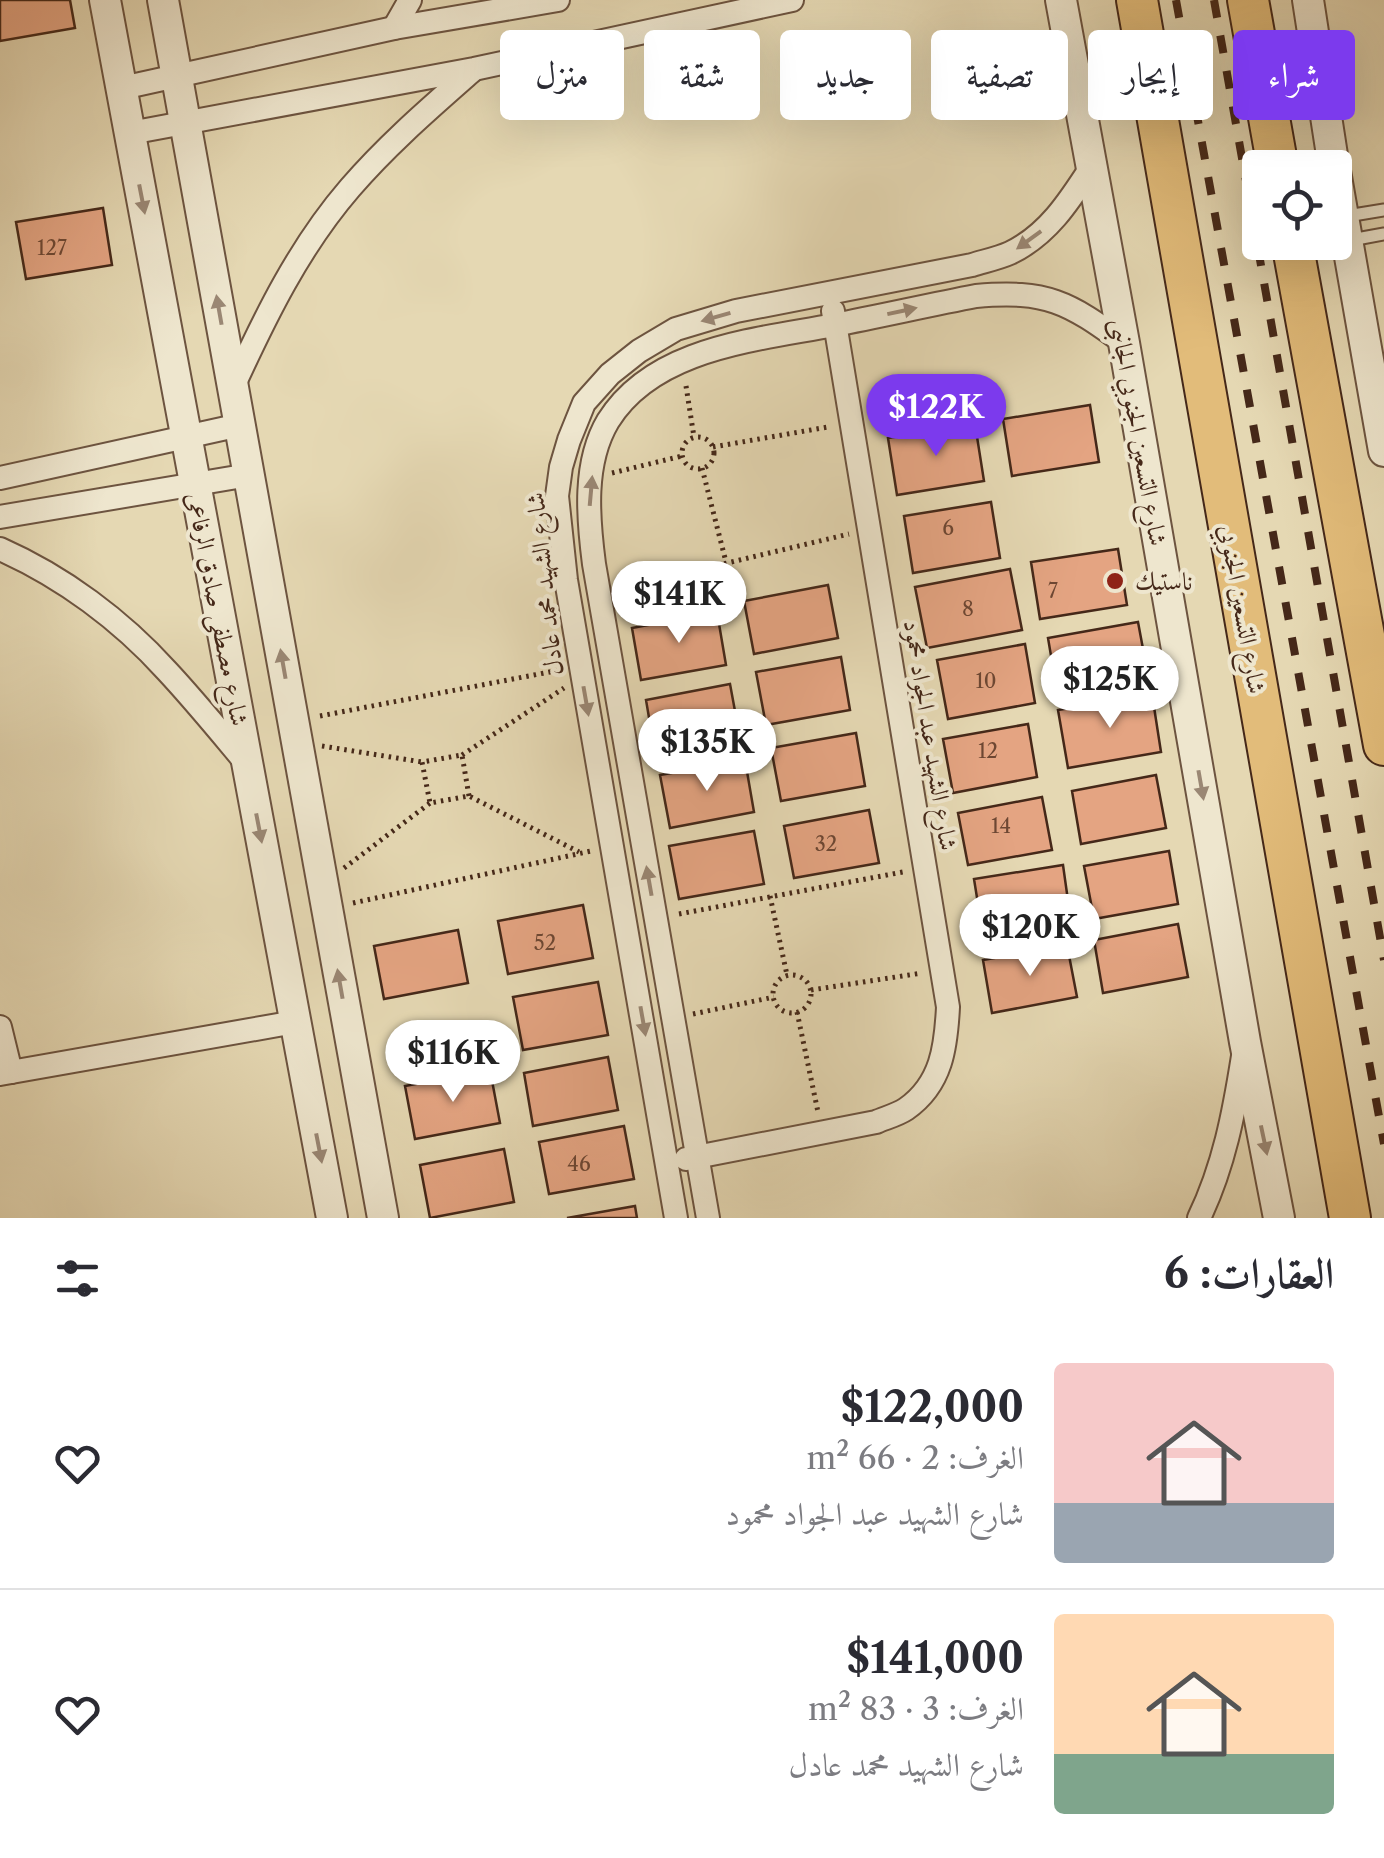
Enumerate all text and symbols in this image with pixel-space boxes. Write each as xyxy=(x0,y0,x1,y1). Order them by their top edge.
chip: منزل xyxy=(500,30,624,120)
chip: شقة xyxy=(644,30,760,120)
chip: جديد xyxy=(780,30,911,120)
chip: تصفية xyxy=(931,30,1068,120)
chip: إيجار xyxy=(1088,30,1213,120)
chip: شراء xyxy=(1233,30,1355,120)
map controls xyxy=(1242,150,1352,260)
button: locate xyxy=(1242,150,1352,260)
one-way arrow xyxy=(135,184,150,215)
one-way arrow xyxy=(1016,230,1043,249)
house number: 127 xyxy=(37,236,67,260)
one-way arrow xyxy=(211,294,226,325)
one-way arrow xyxy=(887,303,918,318)
one-way arrow xyxy=(700,310,731,325)
street label: شارع التسعين الجنوبي الجانبى xyxy=(1097,316,1174,549)
pin: $122K xyxy=(866,374,1006,459)
text: $122K xyxy=(888,387,984,426)
one-way arrow xyxy=(583,474,599,506)
street label: شارع مصطفى صادق الرفاعى xyxy=(174,490,255,730)
street label: شارع الشهيد محمد عادل xyxy=(519,490,575,677)
house number: 6 xyxy=(942,516,954,540)
street label: شارع التسعين الجنوبي xyxy=(1206,522,1273,697)
pin: $141K xyxy=(609,561,749,646)
place label: ناستيك xyxy=(1135,566,1192,597)
marker: ناستيك xyxy=(1104,570,1126,592)
text: $141K xyxy=(633,574,725,613)
house number: 7 xyxy=(1048,579,1058,603)
house number: 8 xyxy=(962,597,974,621)
street label: شارع الشهيد عبد الجواد محمود xyxy=(891,618,964,854)
pin: $125K xyxy=(1040,646,1180,731)
one-way arrow xyxy=(275,648,290,680)
text: $125K xyxy=(1063,659,1157,698)
house number: 10 xyxy=(975,669,997,693)
one-way arrow xyxy=(579,686,594,717)
pin: $135K xyxy=(637,709,777,794)
text: $135K xyxy=(660,722,754,761)
house number: 12 xyxy=(978,739,998,763)
one-way arrow xyxy=(1194,770,1209,801)
one-way arrow xyxy=(252,813,268,844)
house number: 14 xyxy=(991,814,1011,838)
house number: 32 xyxy=(815,832,837,856)
one-way arrow xyxy=(641,864,656,896)
pin: $120K xyxy=(960,894,1100,979)
text: $120K xyxy=(981,907,1079,946)
house number: 52 xyxy=(534,931,556,955)
one-way arrow xyxy=(332,969,348,1000)
one-way arrow xyxy=(636,1006,651,1037)
pin: $116K xyxy=(383,1020,523,1105)
text: $116K xyxy=(407,1033,499,1072)
one-way arrow xyxy=(1257,1124,1273,1155)
one-way arrow xyxy=(312,1133,327,1164)
house number: 46 xyxy=(567,1152,591,1176)
text: العقارات: 6 xyxy=(1164,1247,1334,1299)
icon: filters xyxy=(50,1251,105,1306)
text: $122,000 xyxy=(841,1381,1024,1433)
icon: home xyxy=(1134,1403,1254,1523)
icon: heart xyxy=(50,1436,105,1491)
text: الغرف: 2 · 66 m² xyxy=(806,1438,1024,1477)
text: شارع الشهيد عبد الجواد محمود xyxy=(726,1494,1024,1533)
text: $141,000 xyxy=(847,1632,1024,1684)
icon: home xyxy=(1134,1654,1254,1774)
icon: heart xyxy=(50,1687,105,1742)
text: الغرف: 3 · 83 m² xyxy=(808,1689,1024,1728)
text: شارع الشهيد محمد عادل xyxy=(789,1745,1024,1784)

